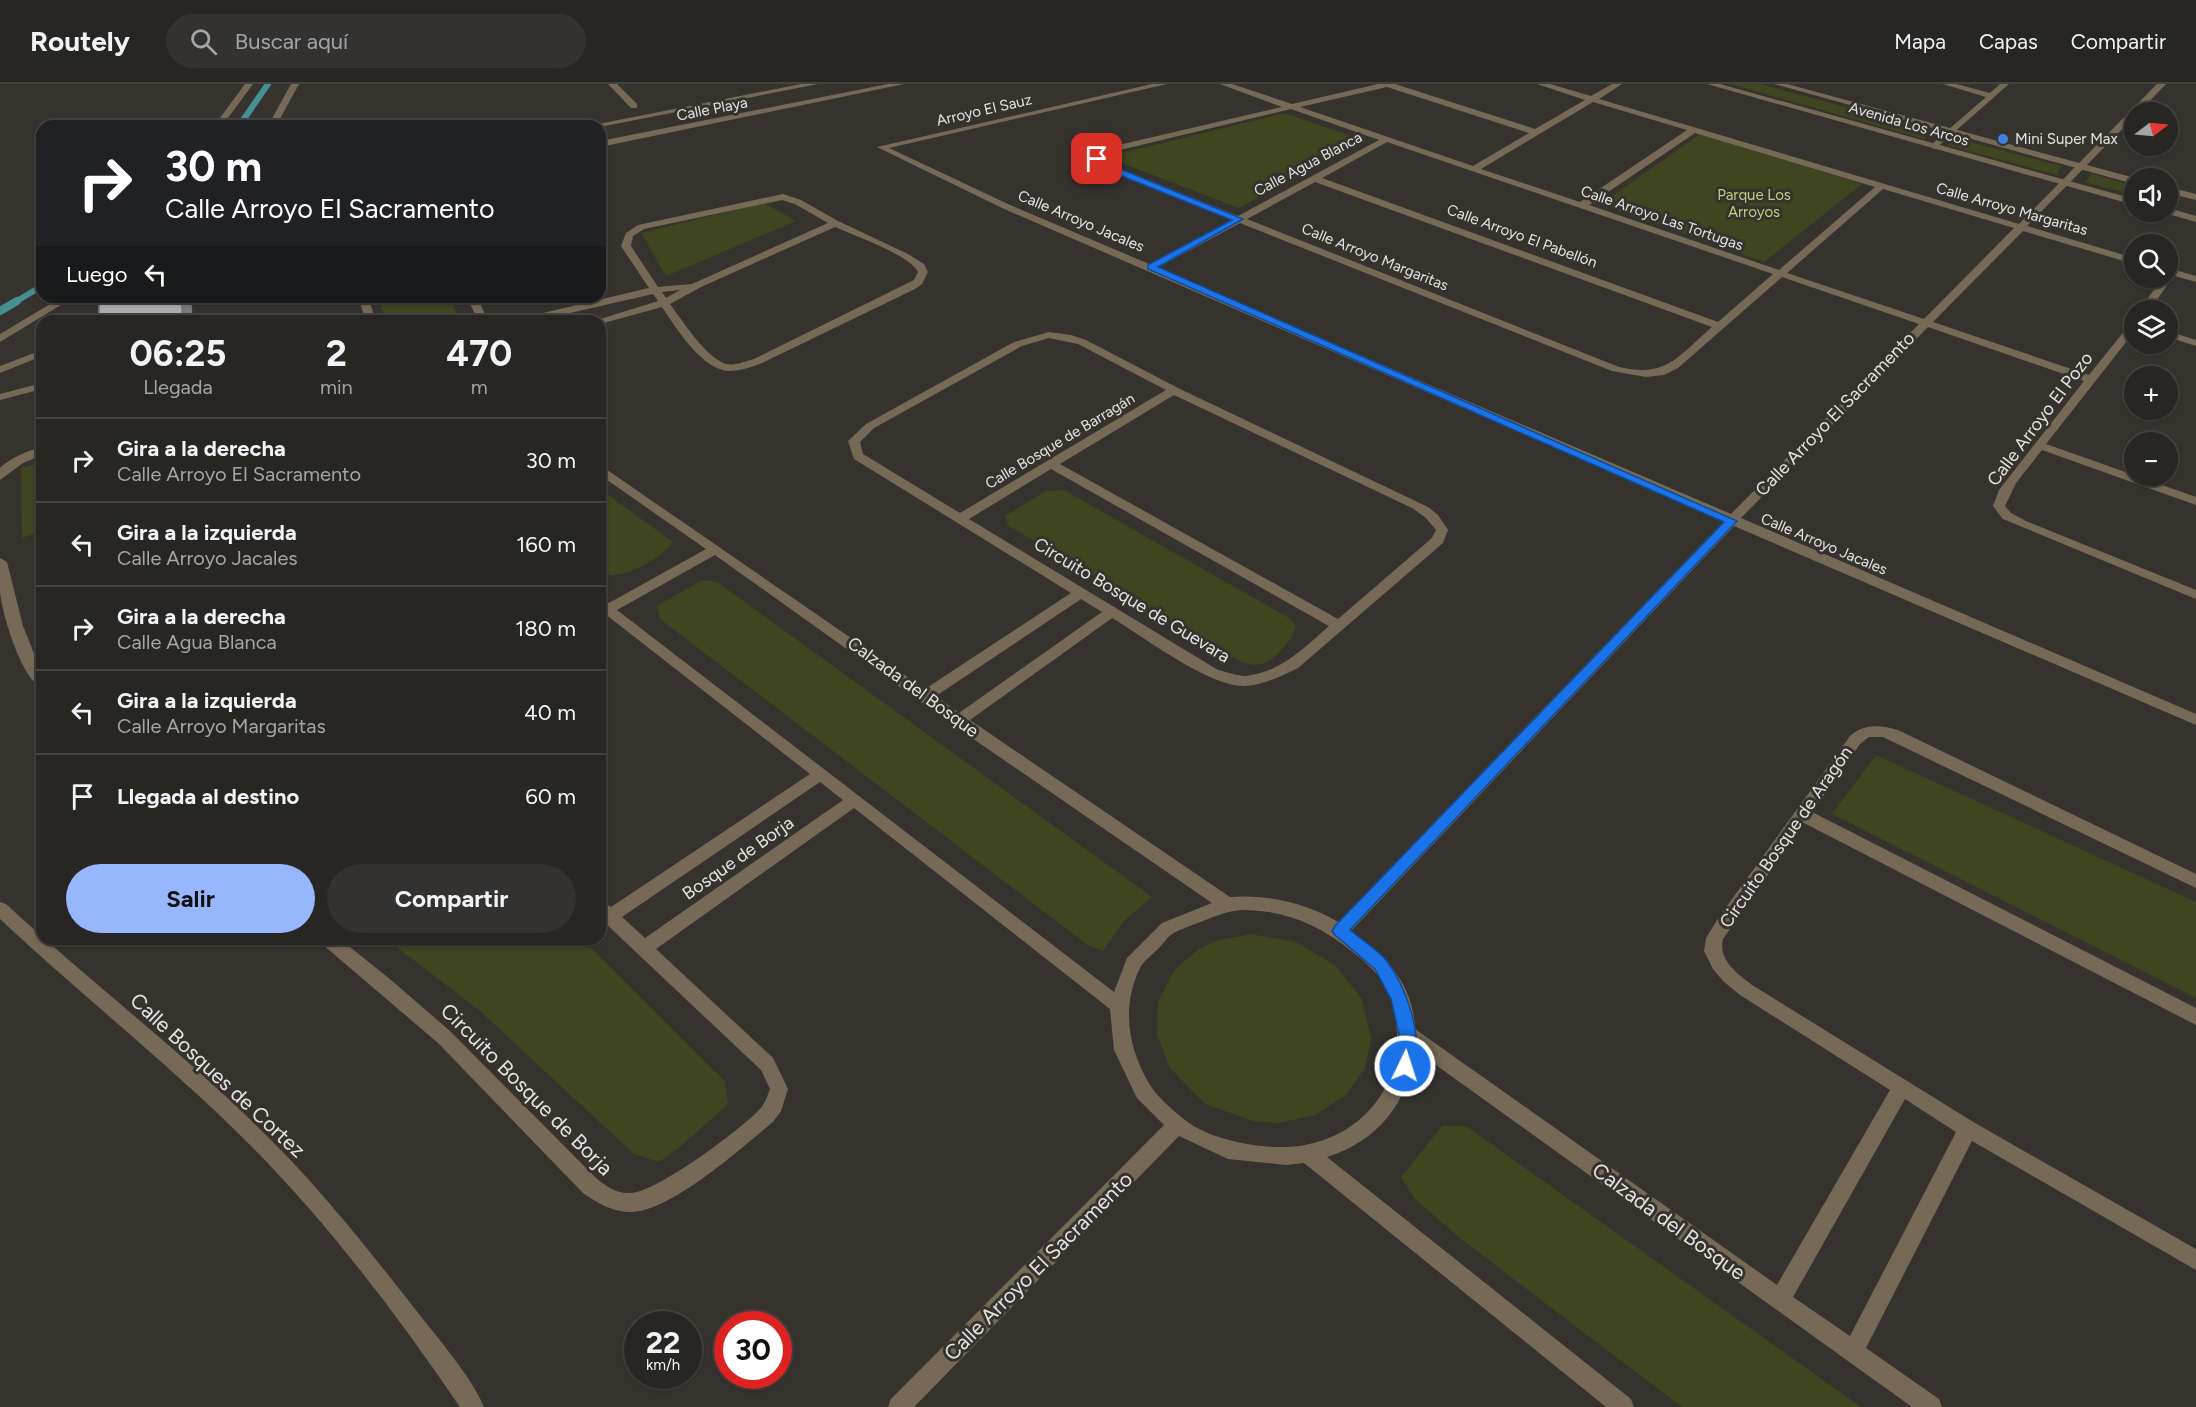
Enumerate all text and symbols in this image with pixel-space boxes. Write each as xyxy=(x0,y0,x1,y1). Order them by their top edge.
search box xyxy=(166,14,586,68)
text: Routely xyxy=(30,24,130,58)
icon: search xyxy=(187,25,220,58)
text: Buscar aquí xyxy=(235,28,348,55)
text: Mapa xyxy=(1894,29,1946,54)
text: Capas xyxy=(1979,29,2038,54)
text: Compartir xyxy=(2071,29,2166,54)
street label: Arroyo El Sauz xyxy=(935,90,1033,130)
street label: Calle Playa xyxy=(675,93,749,125)
street label: Avenida Los Arcos xyxy=(1847,98,1971,150)
north arrow xyxy=(2124,102,2178,156)
map controls xyxy=(2124,102,2178,486)
street label: Calle Agua Blanca xyxy=(1251,128,1365,200)
place label: Mini Super Max xyxy=(2015,130,2118,148)
marker: Mini Super Max xyxy=(1996,132,2010,146)
pin xyxy=(1071,133,1122,184)
text: 30 m xyxy=(165,141,262,192)
icon: arrive xyxy=(1080,142,1113,175)
icon: right xyxy=(66,144,144,222)
button: sound xyxy=(2124,168,2178,222)
street label: Calle Arroyo Margaritas xyxy=(1934,179,2090,239)
street label: Calle Arroyo Las Tortugas xyxy=(1578,182,1746,254)
street label: Calle Arroyo Jacales xyxy=(1015,186,1147,256)
park label: Parque Los Arroyos xyxy=(1717,186,1791,221)
text: Calle Arroyo El Sacramento xyxy=(165,192,495,225)
street label: Calle Arroyo El Pabellón xyxy=(1444,200,1600,272)
street label: Calle Arroyo Margaritas xyxy=(1299,219,1451,295)
button: search xyxy=(2124,234,2178,288)
icon: left xyxy=(139,258,172,291)
text: Luego xyxy=(66,261,127,288)
button: layers xyxy=(2124,300,2178,354)
street label: Calle Arroyo El Sacramento xyxy=(1751,327,1919,501)
text: 06:25 xyxy=(130,332,226,375)
text: 2 xyxy=(326,332,347,375)
text: 470 xyxy=(446,332,512,375)
street label: Calle Arroyo El Pozo xyxy=(1982,348,2098,490)
button: + xyxy=(2124,366,2178,420)
text: Llegada xyxy=(143,375,213,399)
text: min xyxy=(320,375,353,399)
text: m xyxy=(471,375,488,399)
street label: Calle Bosque de Barragán xyxy=(982,389,1138,493)
button: − xyxy=(2124,432,2178,486)
text: Gira a la derecha xyxy=(117,435,286,462)
icon: right xyxy=(66,444,99,477)
text: 30 m xyxy=(526,447,576,474)
text: Calle Arroyo El Sacramento xyxy=(117,462,361,486)
street label: Calle Arroyo Jacales xyxy=(1758,509,1890,579)
text: Gira a la izquierda xyxy=(117,519,297,546)
icon: left xyxy=(66,528,99,561)
text: 160 m xyxy=(516,531,576,558)
street label: Circuito Bosque de Guevara xyxy=(1030,533,1234,667)
text: Calle Arroyo Jacales xyxy=(117,546,298,570)
text: Gira a la derecha xyxy=(117,603,286,630)
icon: right xyxy=(66,612,99,645)
text: 180 m xyxy=(515,615,576,642)
text: Calle Agua Blanca xyxy=(117,630,277,654)
street label: Calzada del Bosque xyxy=(843,632,983,742)
text: Gira a la izquierda xyxy=(117,687,297,714)
icon: left xyxy=(66,696,99,729)
text: 40 m xyxy=(524,699,576,726)
text: Calle Arroyo Margaritas xyxy=(117,714,326,738)
street label: Circuito Bosque de Aragón xyxy=(1715,742,1857,932)
icon: arrive xyxy=(66,780,99,813)
text: Llegada al destino xyxy=(117,783,299,810)
text: 60 m xyxy=(525,783,576,810)
street label: Bosque de Borja xyxy=(678,811,798,905)
button: Salir xyxy=(66,864,315,933)
button: Compartir xyxy=(327,864,576,933)
street label: Calle Bosques de Cortez xyxy=(125,987,311,1163)
street label: Circuito Bosque de Borja xyxy=(436,998,618,1180)
position arrow xyxy=(1373,1034,1437,1098)
street label: Calzada del Bosque xyxy=(1587,1157,1751,1285)
street label: Calle Arroyo El Sacramento xyxy=(939,1167,1137,1365)
speed limit sign: 30 xyxy=(714,1311,792,1389)
text: 22 xyxy=(646,1324,680,1361)
text: km/h xyxy=(646,1356,680,1374)

